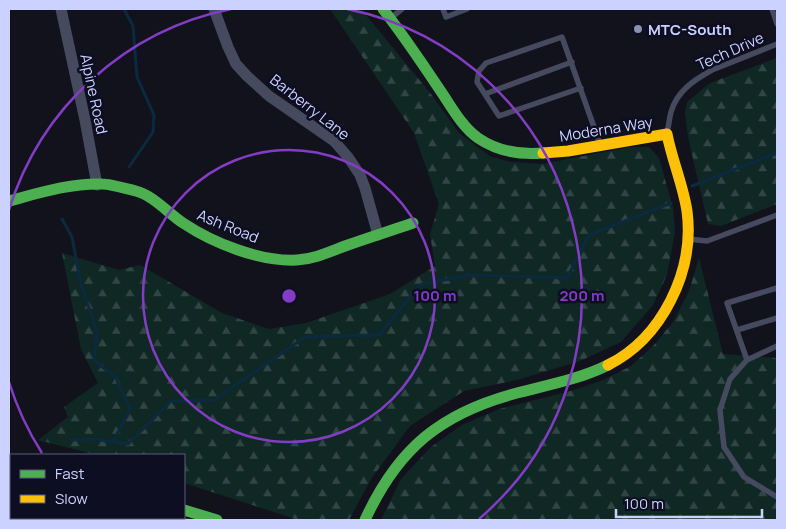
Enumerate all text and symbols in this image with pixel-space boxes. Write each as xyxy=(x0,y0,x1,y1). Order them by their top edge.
place label: MTC-South xyxy=(648,19,732,40)
marker: MTC-South xyxy=(632,23,644,35)
street label: Tech Drive xyxy=(693,27,767,75)
street label: Alpine Road xyxy=(75,52,113,136)
street label: Barberry Lane xyxy=(266,69,354,145)
street label: Moderna Way xyxy=(558,111,654,147)
street label: Ash Road xyxy=(194,204,262,248)
text: 100 m xyxy=(414,285,456,306)
text: 200 m xyxy=(559,285,605,306)
centre of rings xyxy=(280,287,298,305)
legend xyxy=(10,454,185,519)
text: Fast xyxy=(55,463,84,484)
scale bar xyxy=(616,486,762,518)
text: Slow xyxy=(55,488,88,509)
text: 100 m xyxy=(624,493,664,514)

